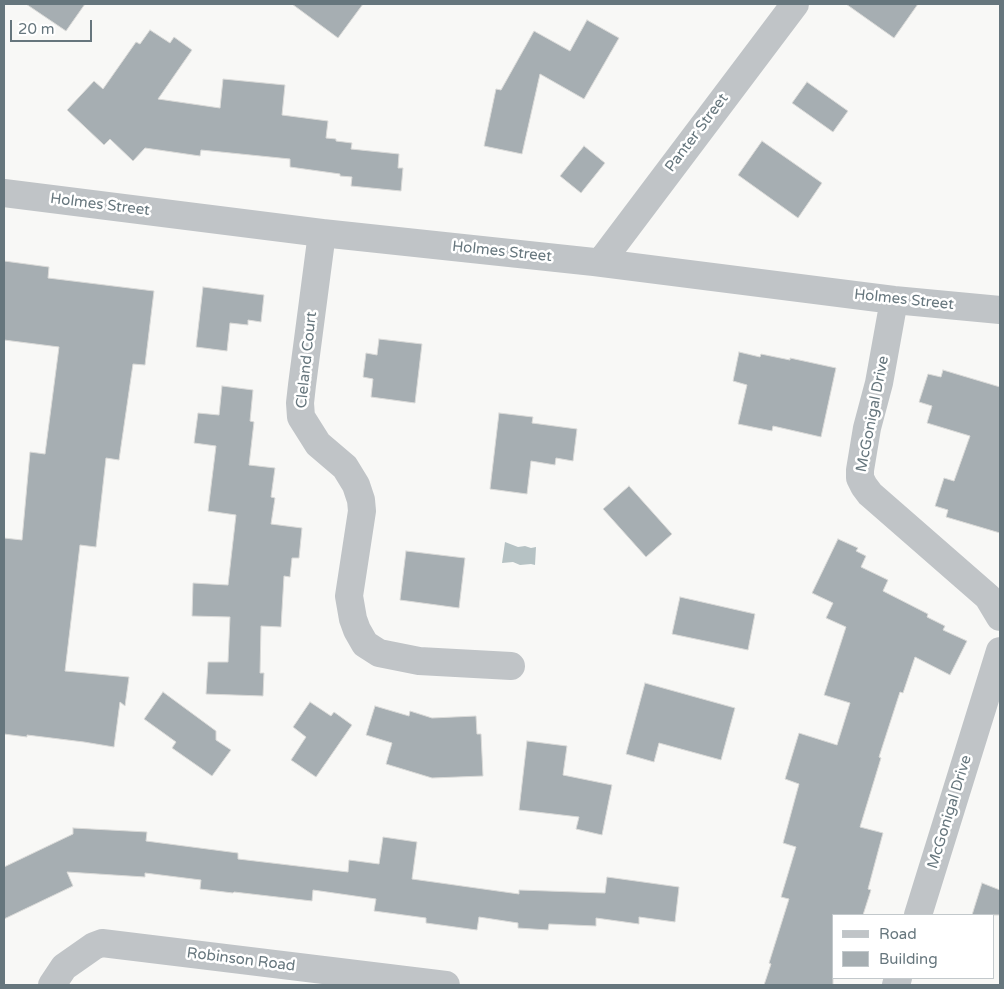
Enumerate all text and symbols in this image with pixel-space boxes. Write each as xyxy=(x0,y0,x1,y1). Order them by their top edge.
scale bar xyxy=(12,10,95,42)
text: 20 m xyxy=(18,20,55,38)
street label: Panter Street xyxy=(662,90,732,176)
street label: Holmes Street xyxy=(49,190,151,220)
street label: Holmes Street xyxy=(451,238,553,266)
street label: Holmes Street xyxy=(853,286,955,314)
street label: Cleland Court xyxy=(293,311,321,409)
street label: McGonigal Drive xyxy=(853,354,893,474)
street label: McGonigal Drive xyxy=(924,753,976,871)
legend xyxy=(832,914,994,979)
text: Road xyxy=(879,925,917,943)
street label: Robinson Road xyxy=(186,944,296,976)
text: Building xyxy=(879,950,938,968)

